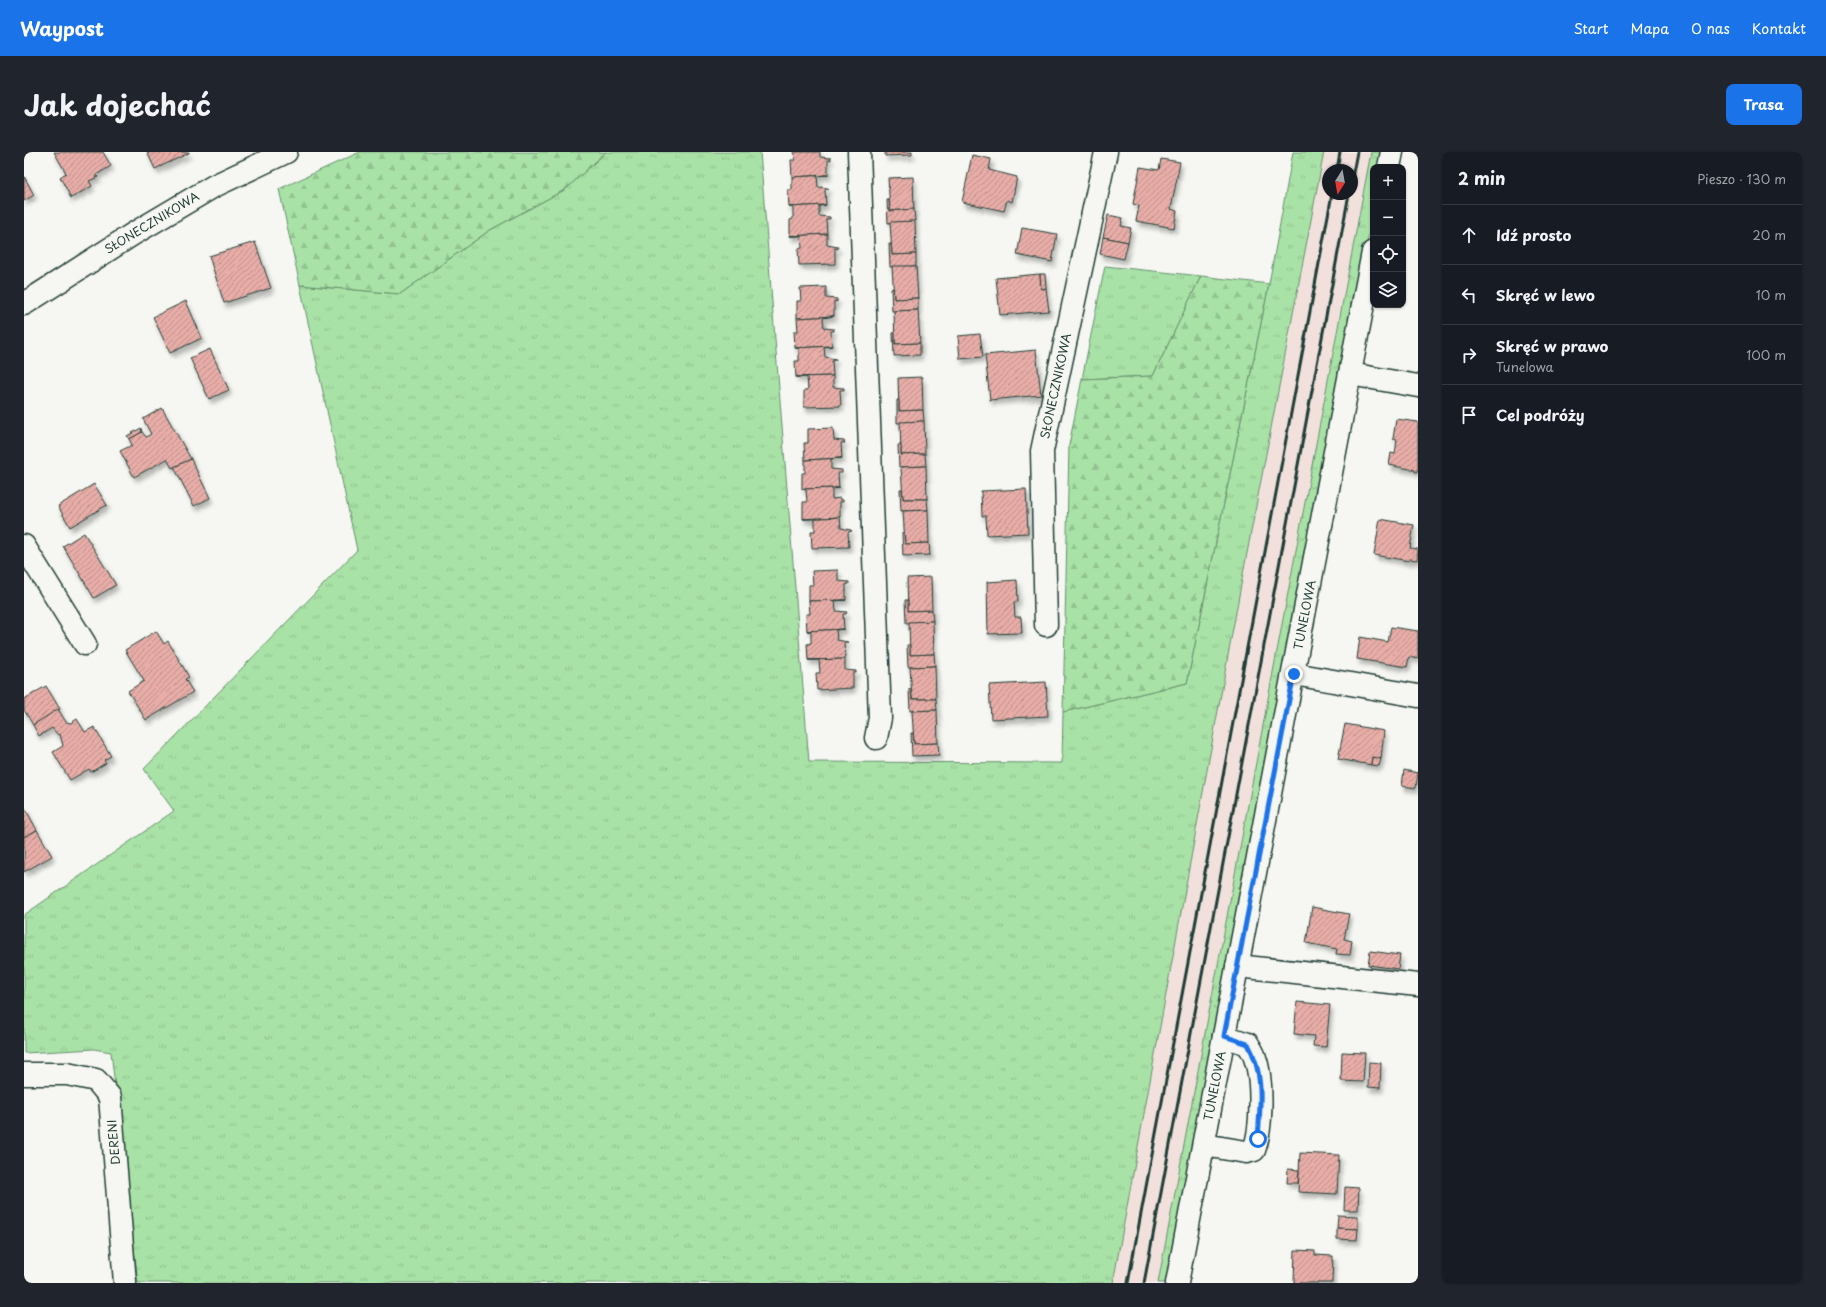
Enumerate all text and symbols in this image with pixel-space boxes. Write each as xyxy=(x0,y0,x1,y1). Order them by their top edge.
text: Waypost xyxy=(20,14,104,42)
text: Start xyxy=(1574,18,1609,39)
text: Mapa xyxy=(1631,18,1669,39)
text: O nas xyxy=(1691,18,1730,39)
text: Kontakt xyxy=(1752,18,1806,39)
text: Jak dojechać xyxy=(24,83,211,126)
button: Trasa xyxy=(1726,84,1802,125)
north arrow xyxy=(1322,164,1358,200)
map controls xyxy=(1370,164,1406,308)
button: + xyxy=(1370,164,1406,200)
text: 2 min xyxy=(1458,165,1505,191)
text: Pieszo · 130 m xyxy=(1697,169,1786,188)
street label: SŁONECZNIKOWA xyxy=(101,187,202,258)
button: − xyxy=(1370,200,1406,236)
text: Idź prosto xyxy=(1496,223,1571,246)
icon: ahead xyxy=(1458,224,1480,246)
text: 20 m xyxy=(1752,225,1786,244)
button: locate xyxy=(1370,236,1406,272)
button: layers xyxy=(1370,272,1406,308)
text: Skręć w lewo xyxy=(1496,283,1595,306)
icon: left xyxy=(1458,284,1480,306)
text: 10 m xyxy=(1756,285,1786,304)
street label: SŁONECZNIKOWA xyxy=(1035,331,1075,440)
text: Skręć w prawo xyxy=(1496,334,1609,357)
icon: right xyxy=(1458,344,1480,366)
text: 100 m xyxy=(1746,345,1786,364)
text: Tunelowa xyxy=(1496,357,1554,376)
text: Cel podróży xyxy=(1496,403,1584,426)
icon: arrive xyxy=(1458,404,1480,426)
street label: TUNELOWA xyxy=(1288,578,1320,651)
route end xyxy=(1285,665,1303,683)
street label: TUNELOWA xyxy=(1198,1049,1230,1122)
street label: DERENI xyxy=(102,1119,124,1165)
route start xyxy=(1249,1130,1267,1148)

